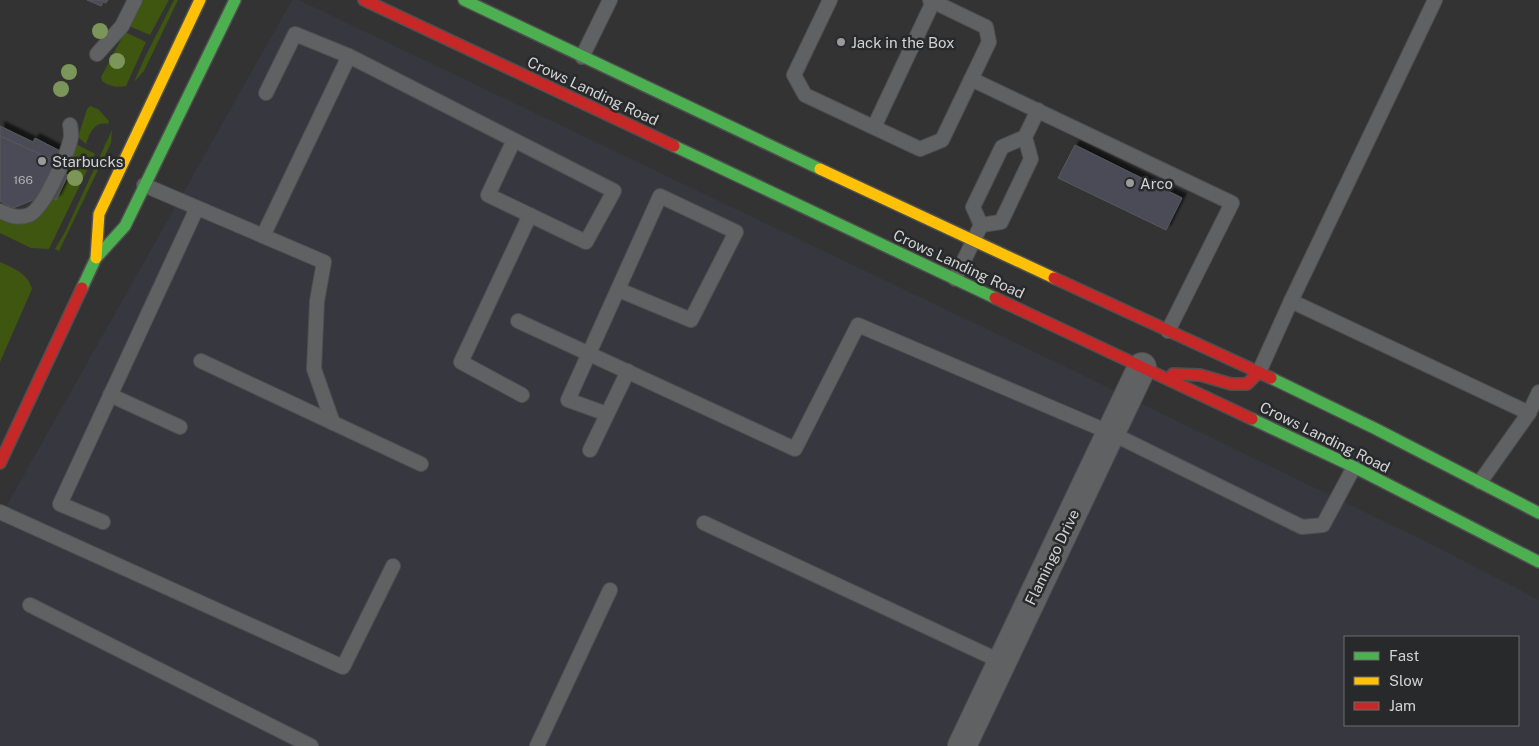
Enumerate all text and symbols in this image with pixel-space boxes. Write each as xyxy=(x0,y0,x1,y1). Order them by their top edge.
place label: Jack in the Box xyxy=(851,34,954,51)
marker: Jack in the Box xyxy=(835,36,847,48)
street label: Crows Landing Road xyxy=(525,53,661,129)
place label: Starbucks xyxy=(52,153,123,170)
marker: Starbucks xyxy=(36,155,48,167)
house number: 166 xyxy=(13,173,33,187)
place label: Arco xyxy=(1140,175,1173,192)
marker: Arco xyxy=(1124,177,1136,189)
street label: Crows Landing Road xyxy=(891,226,1027,302)
street label: Crows Landing Road xyxy=(1257,398,1393,476)
street label: Flamingo Drive xyxy=(1022,506,1082,608)
legend xyxy=(1344,636,1519,726)
text: Fast xyxy=(1389,647,1419,664)
text: Slow xyxy=(1389,672,1424,689)
text: Jam xyxy=(1389,697,1416,714)

